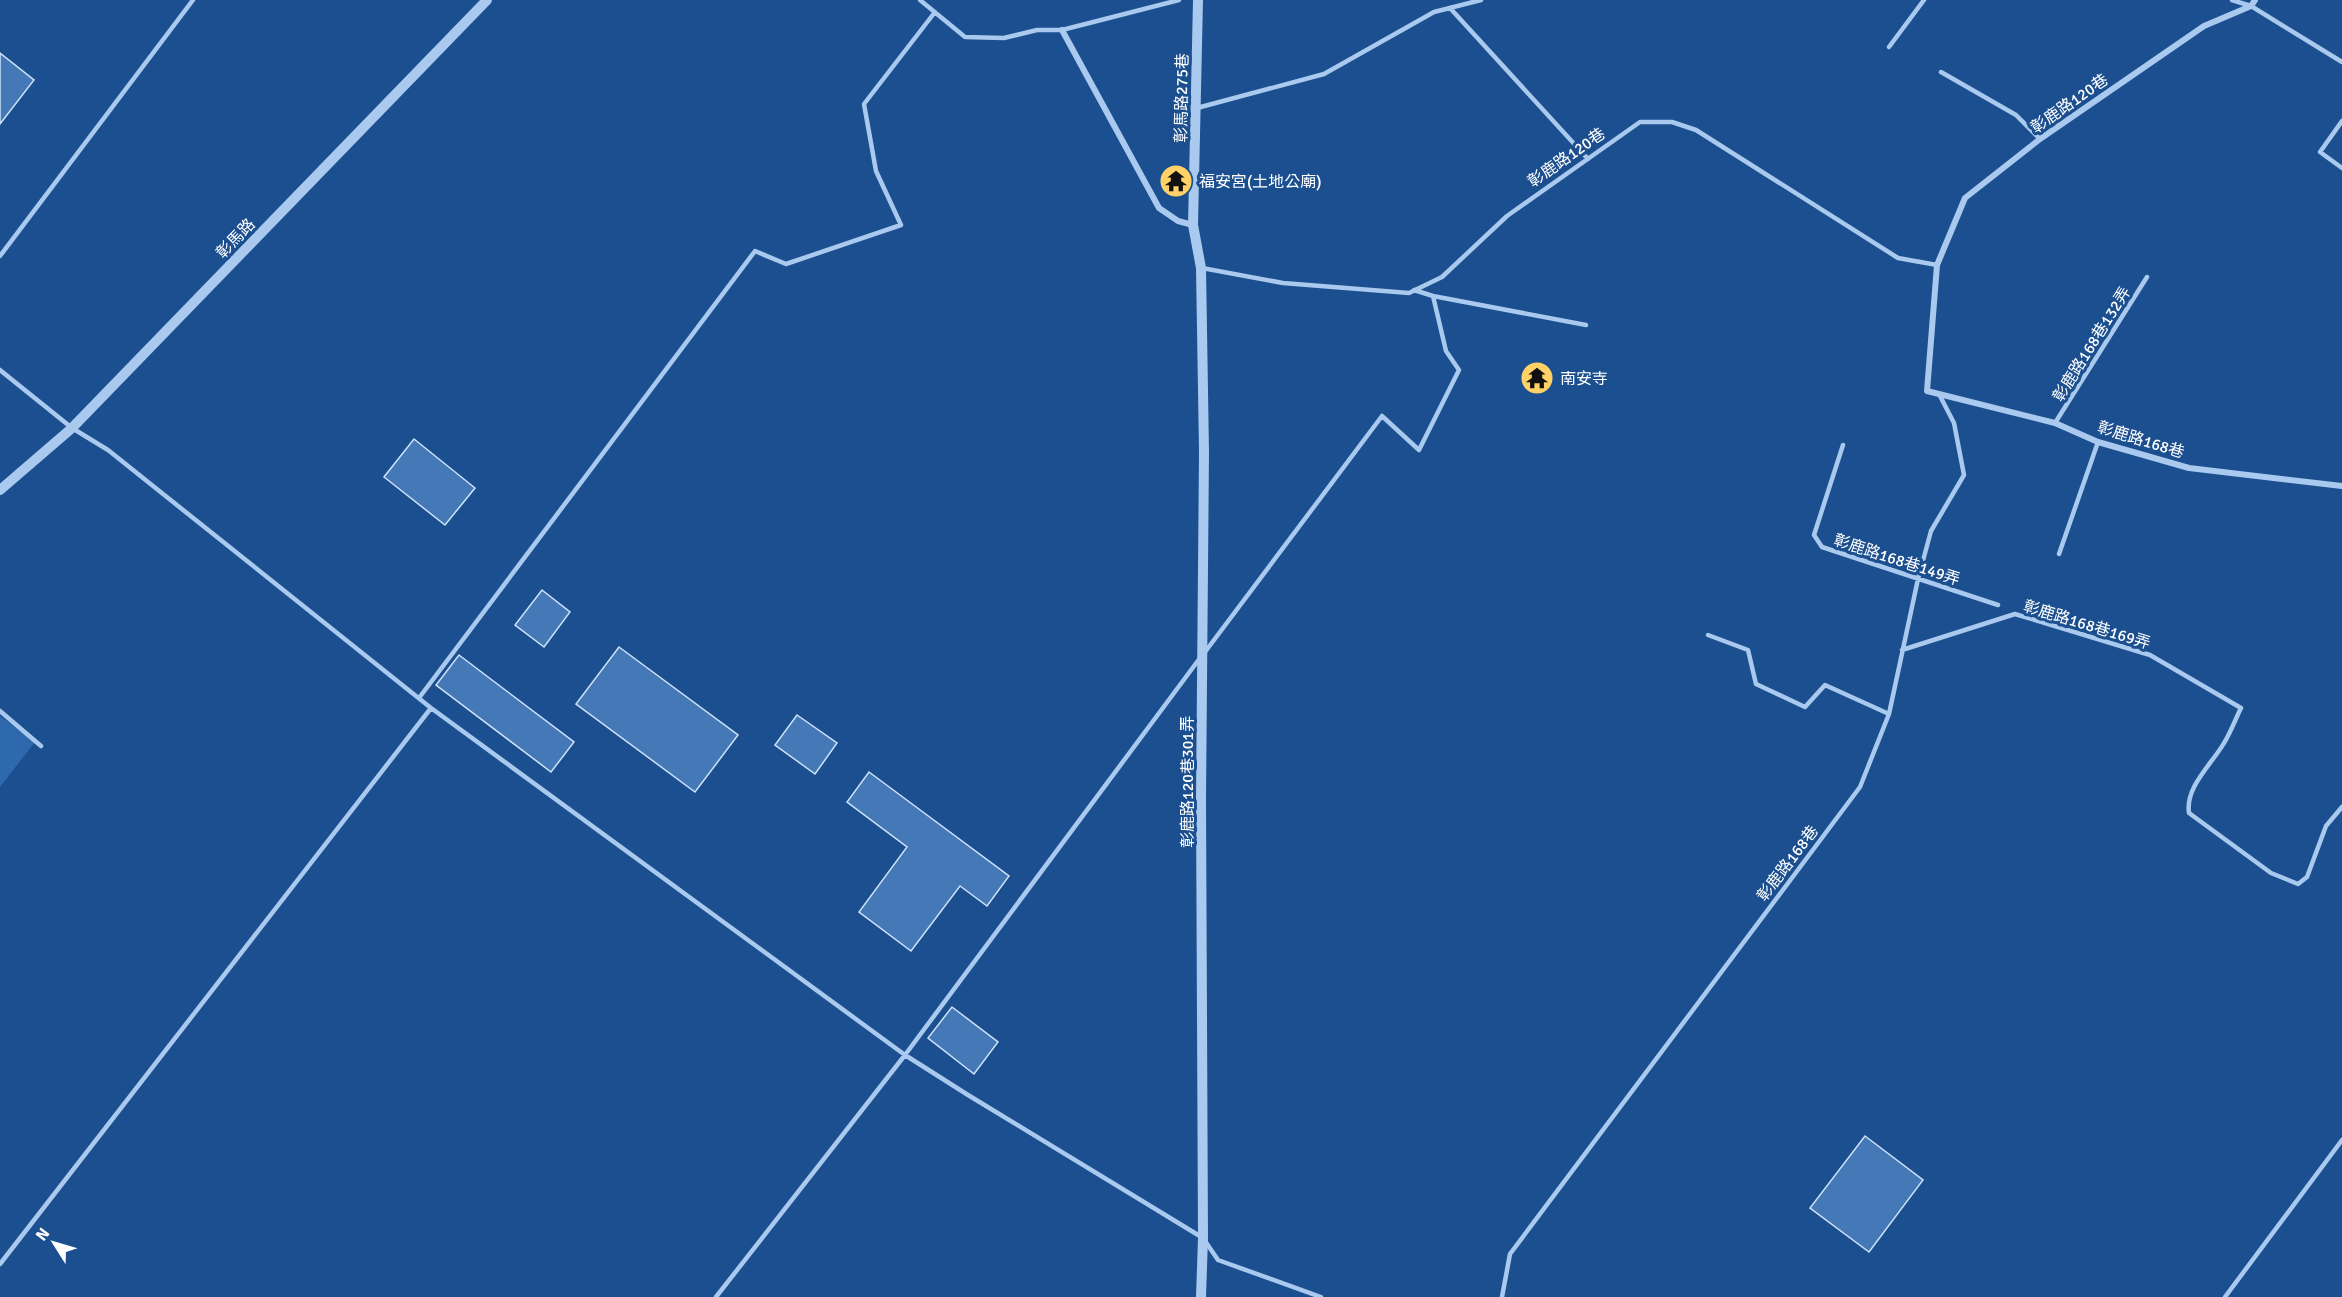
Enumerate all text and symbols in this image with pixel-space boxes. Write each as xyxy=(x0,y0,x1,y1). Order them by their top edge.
street label: 彰馬路275巷 xyxy=(1171,53,1193,143)
street label: 彰鹿路120巷 xyxy=(2027,70,2112,138)
street label: 彰鹿路120巷 xyxy=(1524,124,1609,192)
temple icon: 福安宮(土地公廟) xyxy=(1158,163,1194,199)
place label: 福安宮(土地公廟) xyxy=(1199,172,1322,192)
street label: 彰馬路 xyxy=(212,214,260,263)
street label: 彰鹿路168巷132弄 xyxy=(2048,283,2135,406)
temple icon: 南安寺 xyxy=(1519,360,1555,396)
place label: 南安寺 xyxy=(1560,369,1608,389)
street label: 彰鹿路168巷 xyxy=(2095,417,2187,463)
street label: 彰鹿路168巷149弄 xyxy=(1831,530,1962,590)
street label: 彰鹿路168巷169弄 xyxy=(2021,596,2153,654)
street label: 彰鹿路120巷301弄 xyxy=(1178,716,1198,848)
street label: 彰鹿路168巷 xyxy=(1753,822,1823,906)
north arrow xyxy=(24,1213,84,1273)
text: N xyxy=(31,1224,54,1245)

